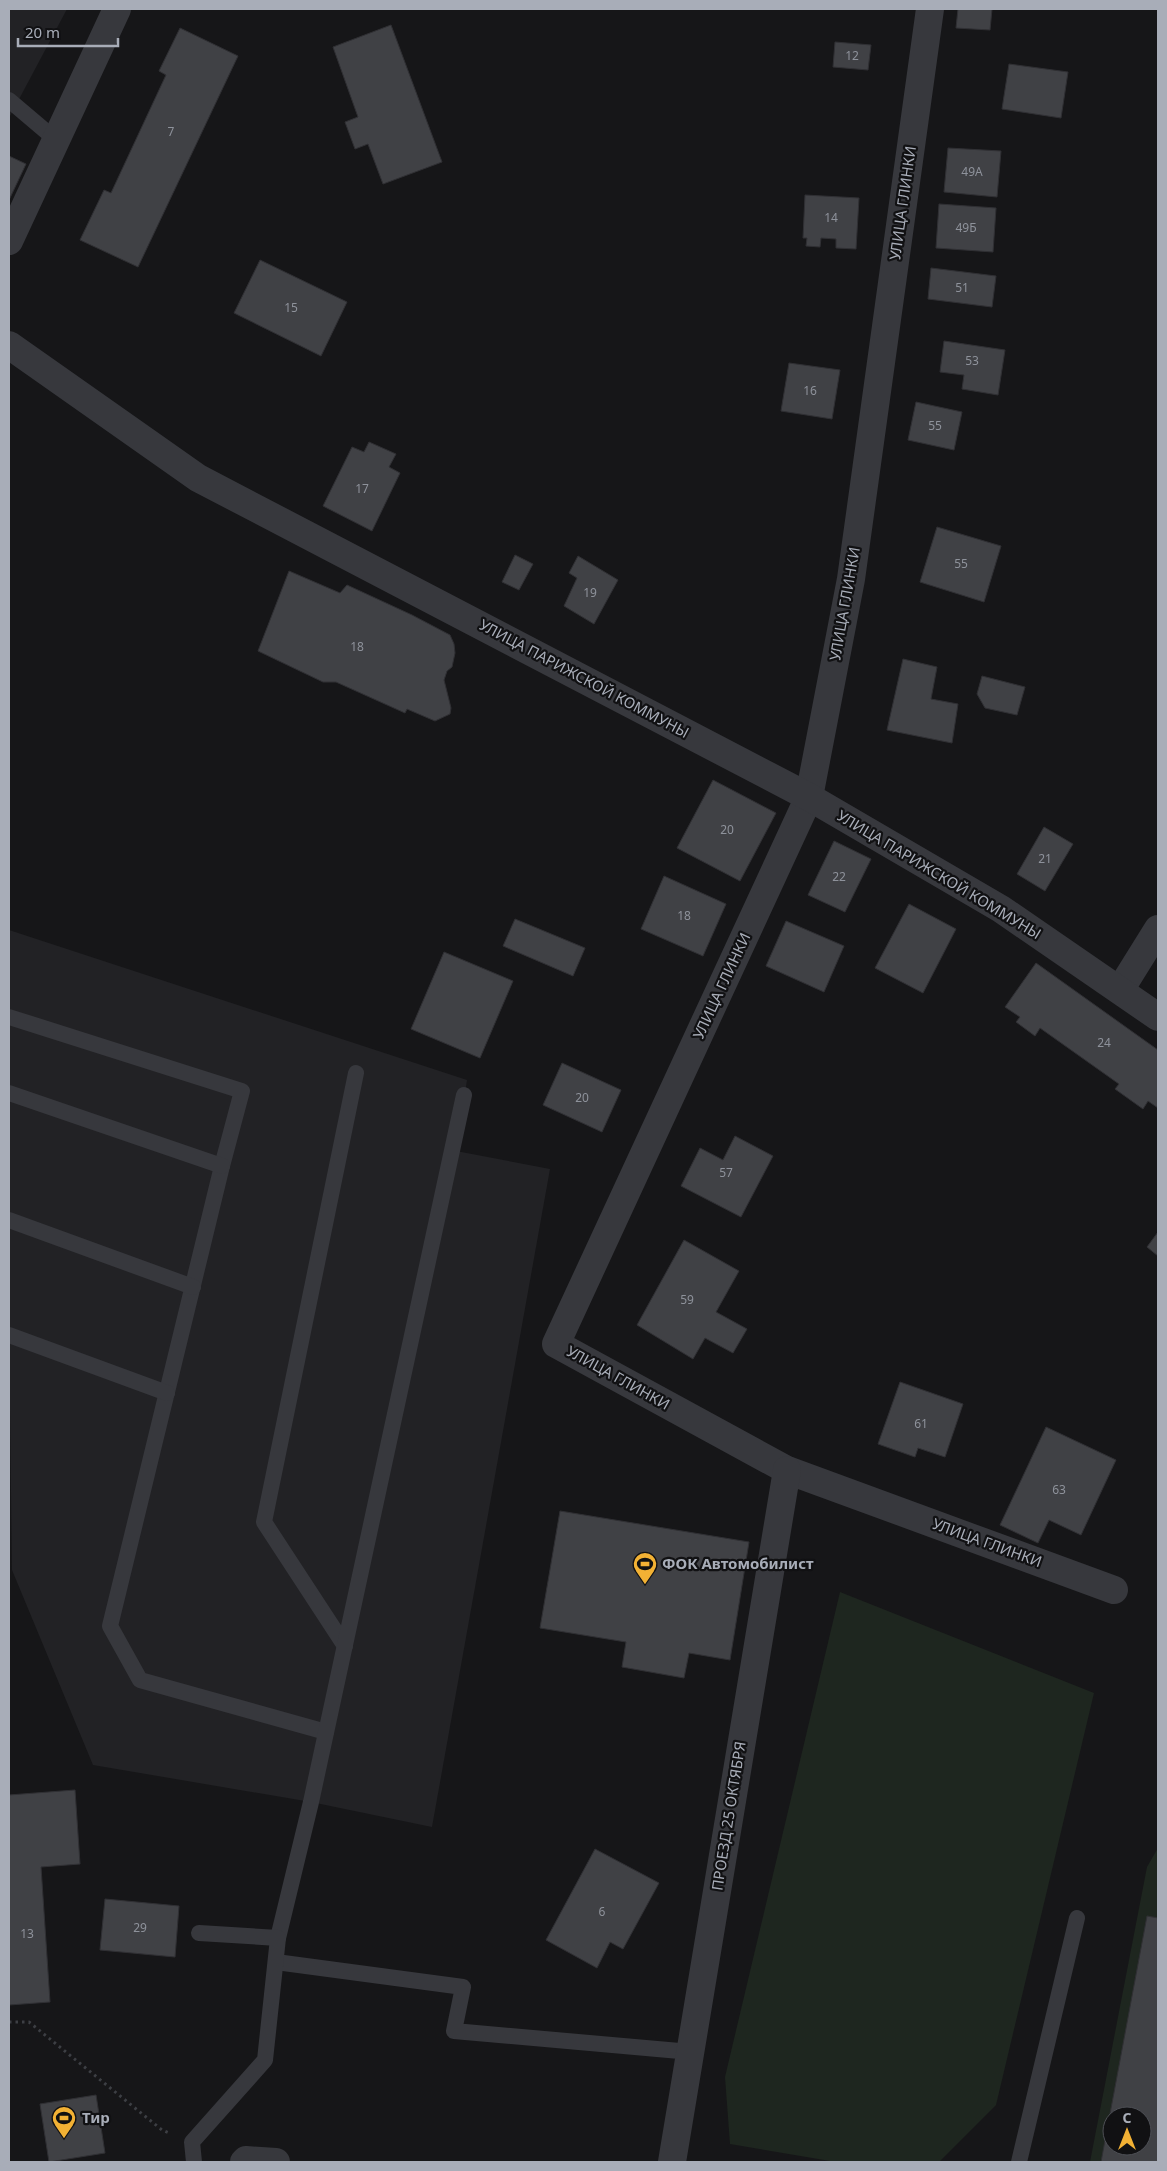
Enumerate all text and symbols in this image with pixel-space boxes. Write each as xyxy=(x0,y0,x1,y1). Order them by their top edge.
scale bar xyxy=(18,15,118,47)
text: 20 m xyxy=(25,22,60,42)
house number: 12 xyxy=(845,47,859,64)
house number: 7 xyxy=(168,123,175,140)
street label: УЛИЦА ГЛИНКИ xyxy=(884,144,920,261)
house number: 49А xyxy=(961,163,983,180)
house number: 14 xyxy=(824,209,838,226)
house number: 49Б xyxy=(955,219,977,236)
house number: 51 xyxy=(955,279,969,296)
house number: 15 xyxy=(284,299,298,316)
house number: 53 xyxy=(965,352,979,369)
house number: 16 xyxy=(803,382,817,399)
house number: 55 xyxy=(928,417,942,434)
house number: 17 xyxy=(355,480,369,497)
street label: УЛИЦА ГЛИНКИ xyxy=(824,545,864,662)
house number: 55 xyxy=(954,555,968,572)
house number: 19 xyxy=(583,584,597,601)
street label: УЛИЦА ПАРИЖСКОЙ КОММУНЫ xyxy=(476,614,693,742)
house number: 18 xyxy=(350,638,364,655)
street label: УЛИЦА ПАРИЖСКОЙ КОММУНЫ xyxy=(834,805,1045,943)
house number: 20 xyxy=(720,821,734,838)
house number: 21 xyxy=(1038,850,1052,867)
house number: 22 xyxy=(832,868,846,885)
house number: 18 xyxy=(677,907,691,924)
street label: УЛИЦА ГЛИНКИ xyxy=(688,929,755,1042)
house number: 24 xyxy=(1097,1034,1111,1051)
house number: 20 xyxy=(575,1089,589,1106)
house number: 57 xyxy=(719,1164,733,1181)
house number: 59 xyxy=(680,1291,694,1308)
street label: УЛИЦА ГЛИНКИ xyxy=(563,1340,674,1414)
house number: 61 xyxy=(914,1415,928,1432)
house number: 63 xyxy=(1052,1481,1066,1498)
street label: УЛИЦА ГЛИНКИ xyxy=(930,1513,1045,1571)
sports icon: ФОК Автомобилист xyxy=(632,1551,658,1585)
place label: ФОК Автомобилист xyxy=(662,1553,814,1573)
street label: ПРОЕЗД 25 ОКТЯБРЯ xyxy=(706,1740,750,1892)
house number: 6 xyxy=(599,1903,606,1920)
house number: 29 xyxy=(133,1919,147,1936)
house number: 13 xyxy=(20,1925,34,1942)
sports icon: Тир xyxy=(51,2105,77,2139)
north arrow xyxy=(1102,2106,1152,2156)
place label: Тир xyxy=(82,2107,110,2127)
text: С xyxy=(1122,2108,1132,2127)

